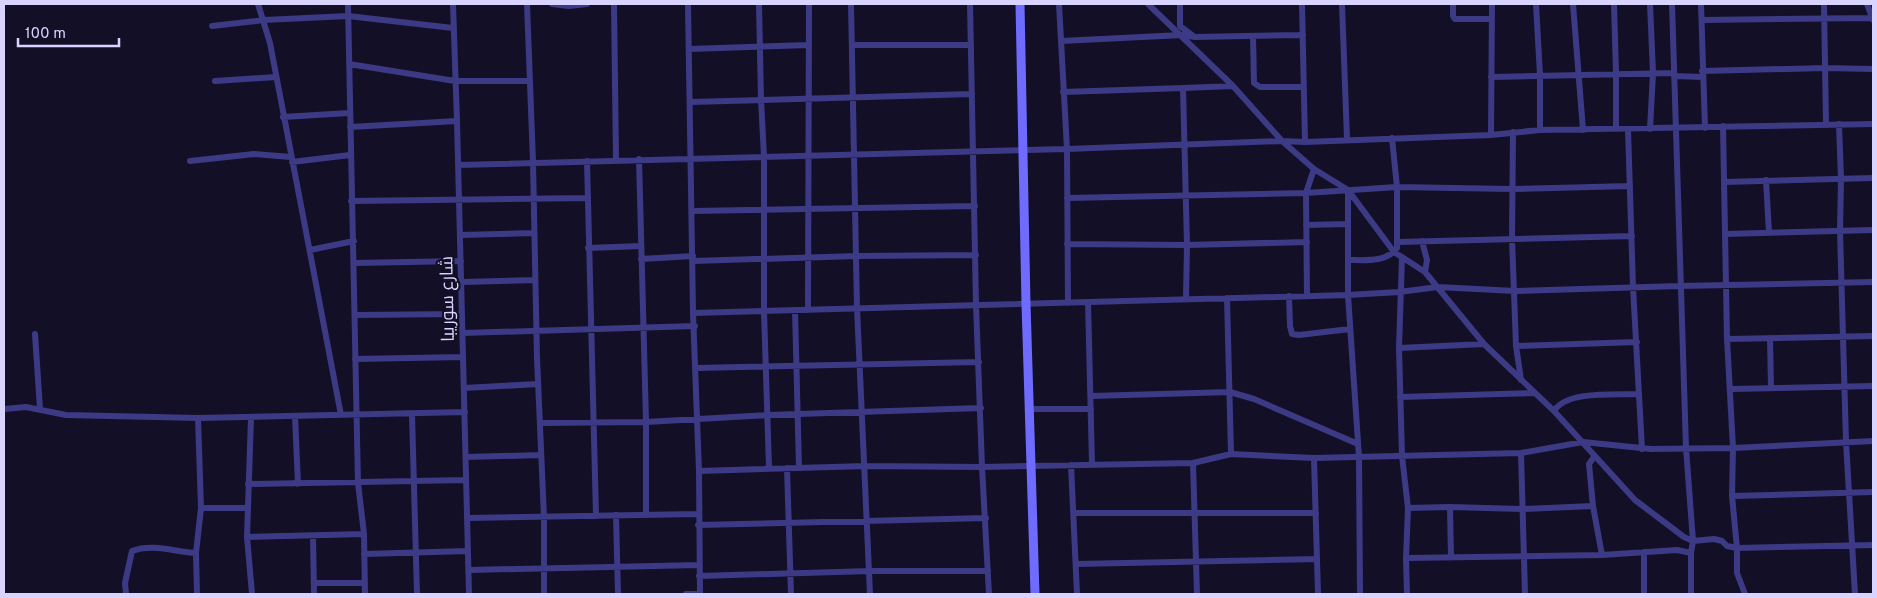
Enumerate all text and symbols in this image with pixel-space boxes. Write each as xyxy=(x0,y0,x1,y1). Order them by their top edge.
scale bar xyxy=(18,15,119,47)
text: 100 m xyxy=(25,25,66,44)
street label: شارع سوريبا xyxy=(436,256,461,342)

